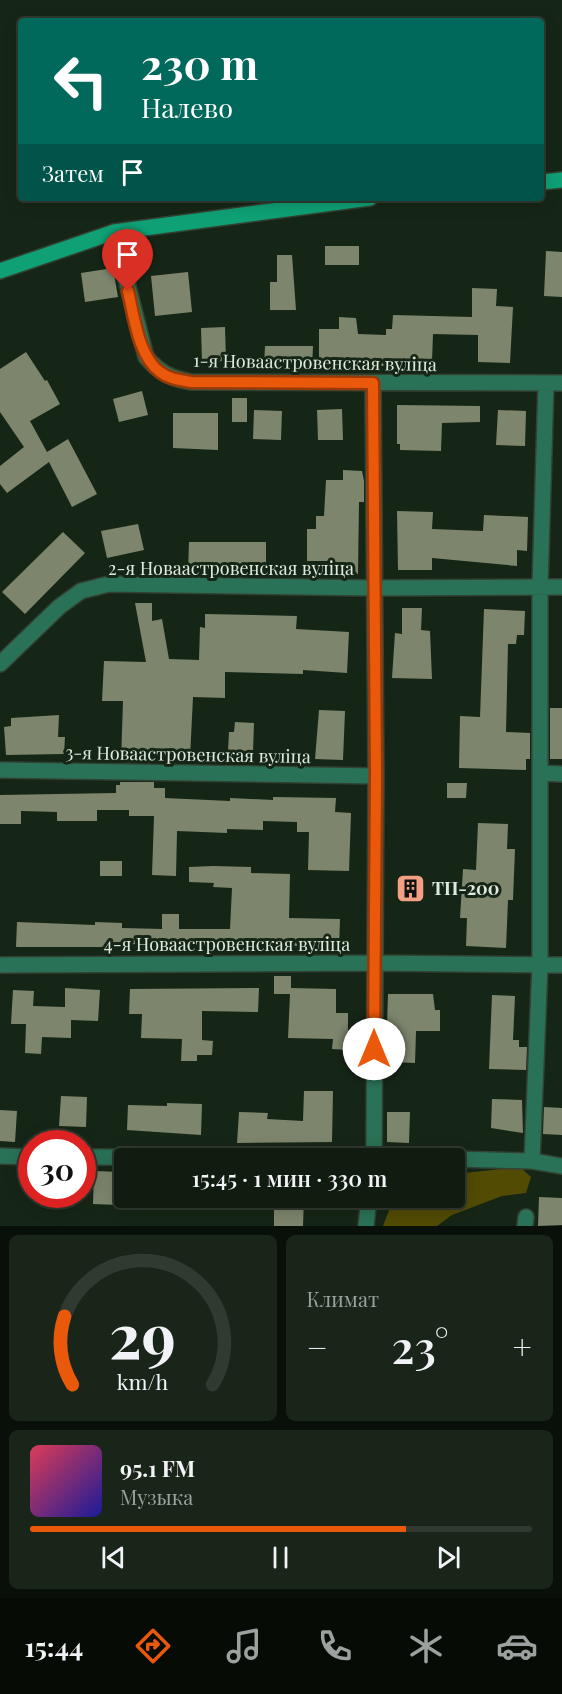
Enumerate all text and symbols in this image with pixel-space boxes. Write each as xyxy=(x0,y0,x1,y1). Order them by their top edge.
text: 230 m xyxy=(141,35,258,91)
icon: left xyxy=(42,42,120,120)
text: Налево xyxy=(141,89,233,125)
icon: arrive xyxy=(116,156,149,189)
text: Затем xyxy=(42,158,104,188)
pin xyxy=(102,229,153,291)
icon: arrive xyxy=(111,238,144,271)
street label: 1-я Новаастровенская вуліца xyxy=(193,348,437,376)
street label: 2-я Новаастровенская вуліца xyxy=(108,556,354,580)
street label: 3-я Новаастровенская вуліца xyxy=(65,740,311,768)
building icon: ТП-200 xyxy=(395,872,427,904)
place label: ТП-200 xyxy=(432,876,499,900)
street label: 4-я Новаастровенская вуліца xyxy=(104,932,350,956)
position arrow xyxy=(342,1017,406,1081)
speed limit sign: 30 xyxy=(18,1130,96,1208)
text: 15:45 · 1 мин · 330 m xyxy=(192,1163,387,1193)
text: Климат xyxy=(307,1285,379,1312)
text: 29 xyxy=(109,1291,176,1375)
text: 23° xyxy=(392,1315,449,1375)
text: − xyxy=(307,1324,328,1368)
text: + xyxy=(513,1324,532,1368)
text: km/h xyxy=(117,1367,169,1395)
text: 95.1 FM xyxy=(120,1453,195,1483)
text: Музыка xyxy=(120,1483,193,1510)
icon: previous xyxy=(97,1541,130,1574)
icon: pause xyxy=(264,1541,297,1574)
icon: next xyxy=(432,1541,465,1574)
icon: directions xyxy=(132,1625,174,1667)
icon: music xyxy=(223,1625,265,1667)
icon: phone xyxy=(314,1625,356,1667)
icon: climate xyxy=(405,1625,447,1667)
icon: car xyxy=(496,1625,538,1667)
text: 15:44 xyxy=(24,1628,83,1664)

